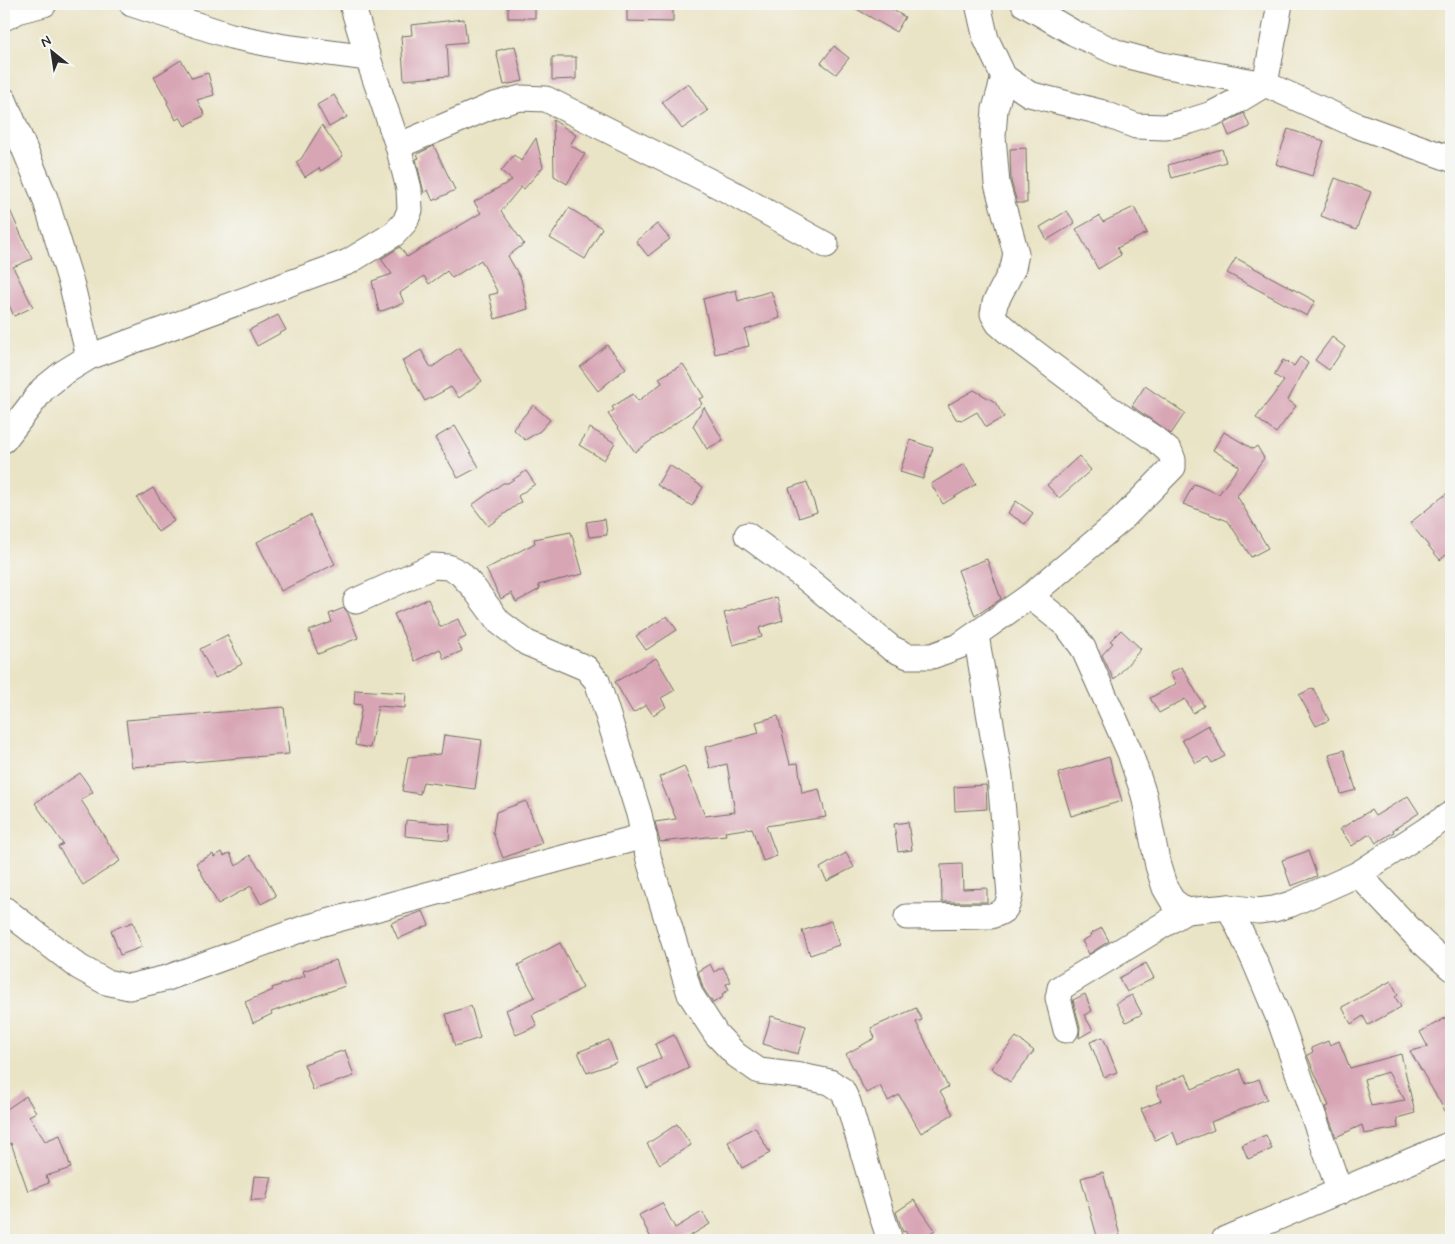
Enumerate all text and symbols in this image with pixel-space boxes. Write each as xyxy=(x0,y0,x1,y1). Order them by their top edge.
north arrow xyxy=(28,28,78,78)
text: N xyxy=(37,31,55,52)

